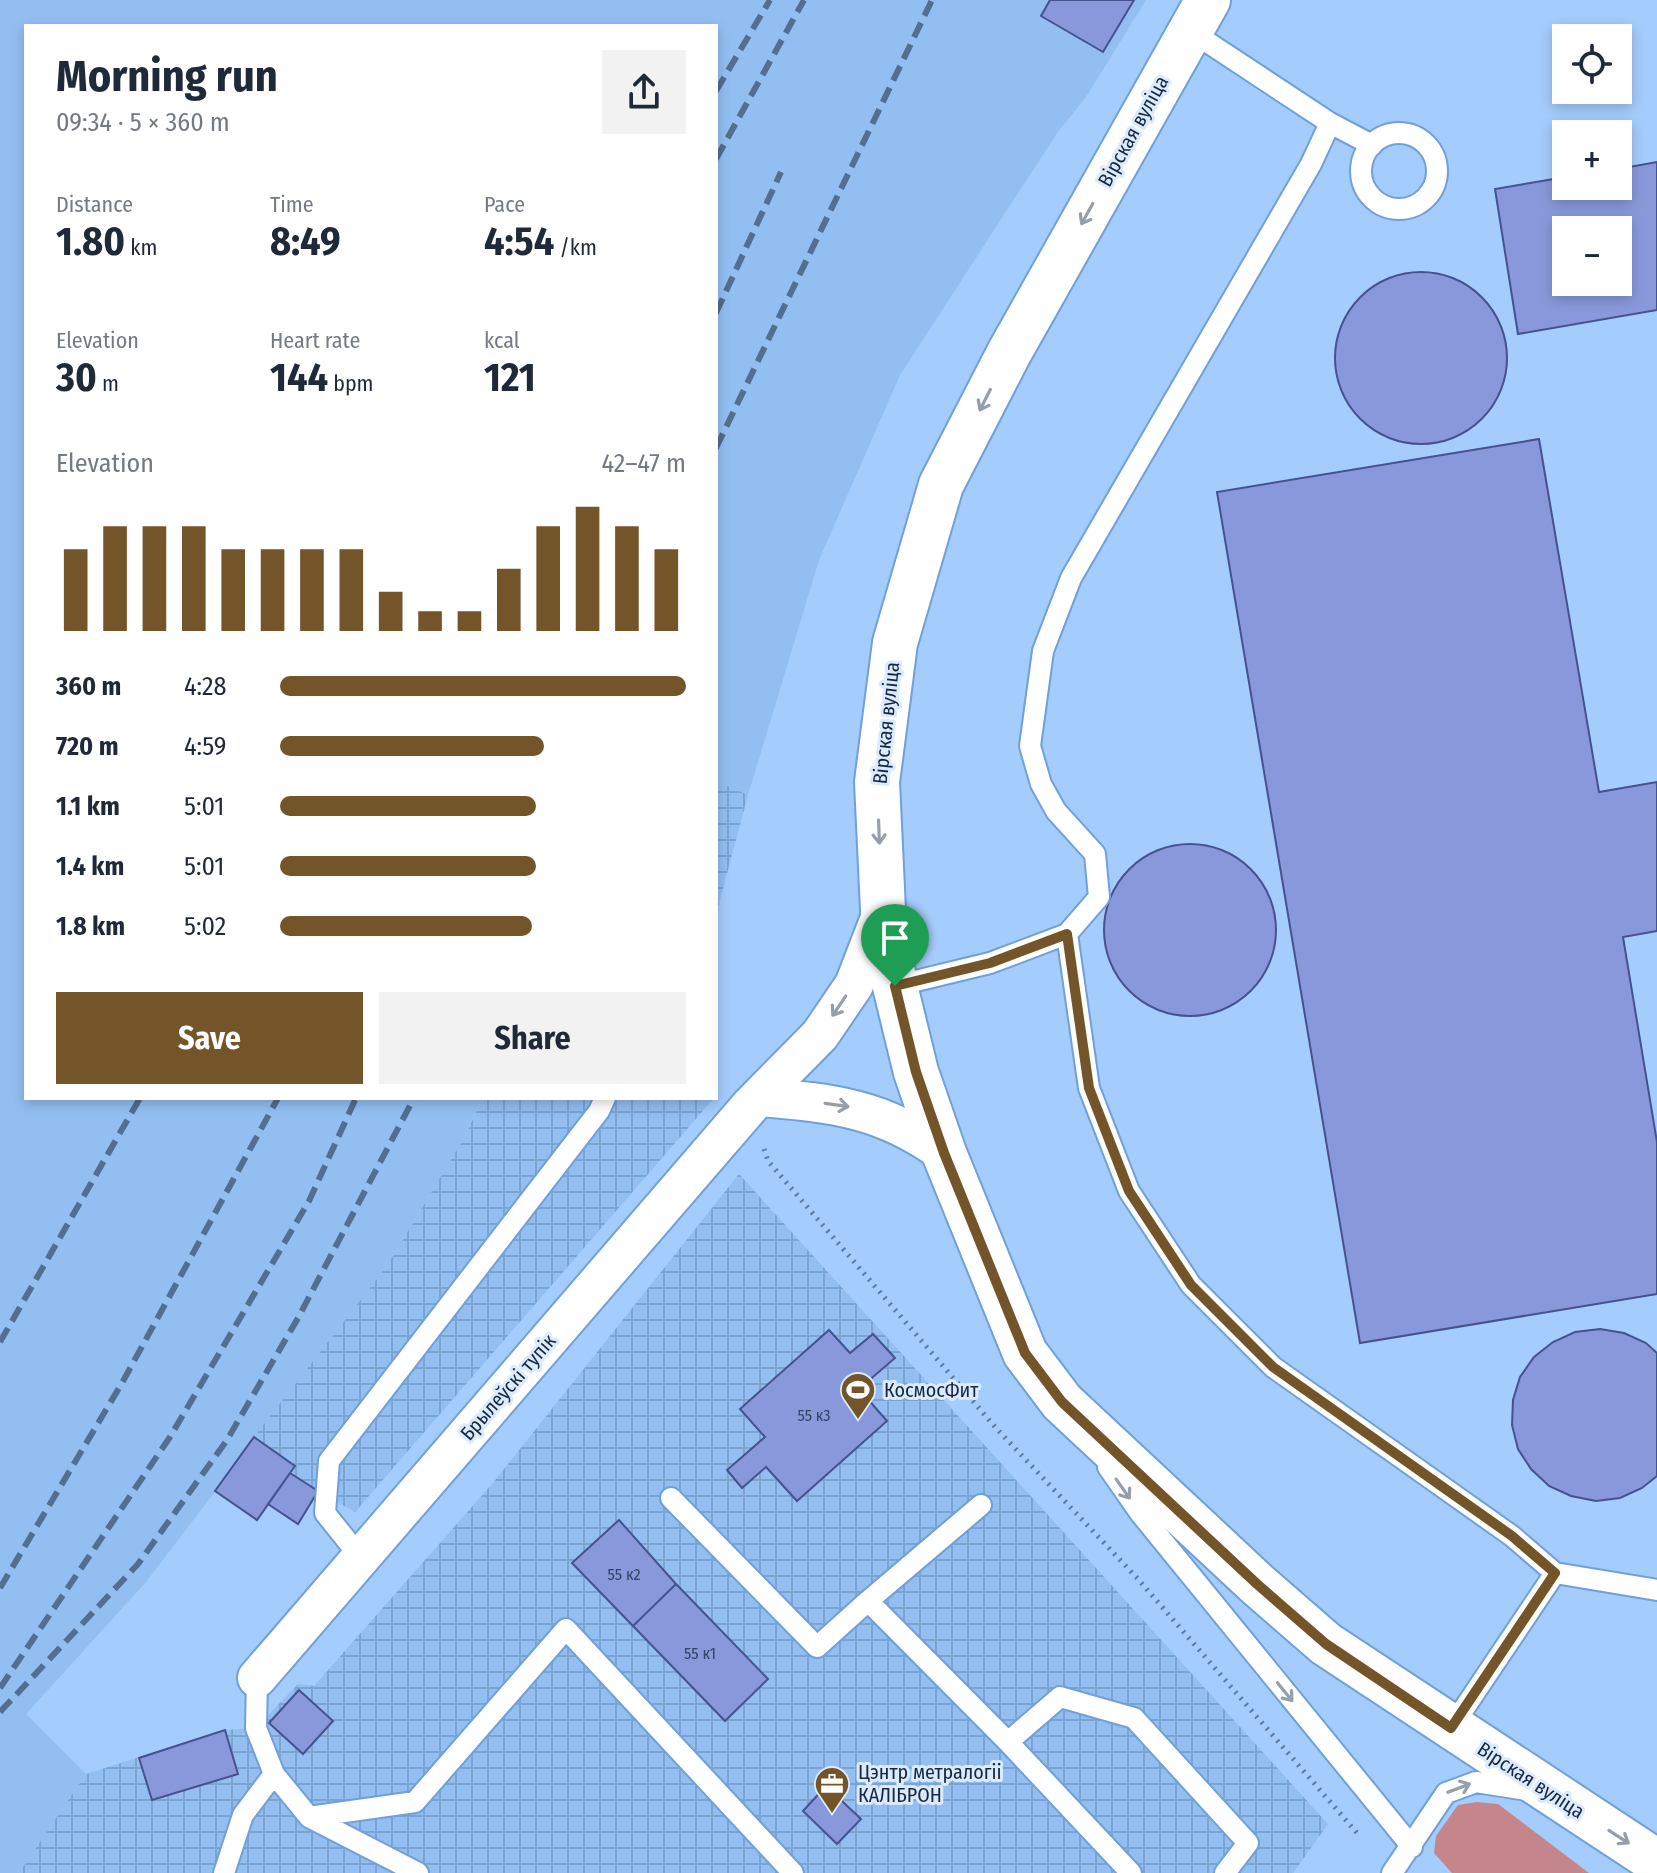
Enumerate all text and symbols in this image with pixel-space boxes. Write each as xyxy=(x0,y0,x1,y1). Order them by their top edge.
map controls xyxy=(1552,24,1632,296)
button: locate xyxy=(1552,24,1632,104)
text: Morning run xyxy=(56,50,278,103)
button: share xyxy=(602,50,686,134)
street label: Вірская вуліца xyxy=(1093,71,1173,191)
text: 09:34 · 5 × 360 m xyxy=(56,107,230,138)
button: + xyxy=(1552,120,1632,200)
text: Distance xyxy=(56,191,133,218)
text: Time xyxy=(270,191,314,218)
text: Pace xyxy=(484,191,525,218)
one-way arrow xyxy=(1079,202,1095,225)
button: − xyxy=(1552,216,1632,296)
text: 1.80 xyxy=(56,218,125,266)
text: 8:49 xyxy=(270,218,341,266)
text: 4:54 xyxy=(484,218,554,266)
text: km xyxy=(125,234,157,261)
text: /km xyxy=(554,234,597,261)
text: Elevation xyxy=(56,327,139,354)
text: Heart rate xyxy=(270,327,360,354)
text: kcal xyxy=(484,327,520,354)
text: 30 xyxy=(56,354,97,402)
text: 144 xyxy=(270,354,328,402)
text: 121 xyxy=(484,354,536,402)
text: m xyxy=(97,370,119,397)
text: bpm xyxy=(328,370,374,397)
one-way arrow xyxy=(976,388,992,412)
text: Elevation xyxy=(56,448,154,479)
text: 42–47 m xyxy=(601,448,686,479)
street label: Вірская вуліца xyxy=(868,661,904,785)
text: 360 m xyxy=(56,671,121,702)
text: 4:28 xyxy=(184,671,227,702)
text: 720 m xyxy=(56,731,119,762)
text: 4:59 xyxy=(184,731,226,762)
text: 1.1 km xyxy=(56,791,120,822)
text: 5:01 xyxy=(184,791,224,822)
one-way arrow xyxy=(872,818,887,845)
text: 1.4 km xyxy=(56,851,124,882)
text: 5:01 xyxy=(184,851,224,882)
pin xyxy=(861,904,929,986)
text: 1.8 km xyxy=(56,911,125,942)
text: 5:02 xyxy=(184,911,226,942)
icon: arrive xyxy=(873,916,917,960)
button: Save xyxy=(56,992,363,1084)
button: Share xyxy=(379,992,686,1084)
one-way arrow xyxy=(831,995,848,1017)
one-way arrow xyxy=(824,1098,849,1113)
street label: Брылеўскі тупік xyxy=(455,1328,561,1445)
sports icon: КосмосФит xyxy=(839,1371,877,1421)
place label: КосмосФит xyxy=(884,1378,979,1402)
house number: 55 к3 xyxy=(797,1406,831,1425)
one-way arrow xyxy=(1115,1477,1131,1499)
house number: 55 к2 xyxy=(608,1565,640,1584)
house number: 55 к1 xyxy=(684,1644,716,1663)
one-way arrow xyxy=(1276,1681,1293,1702)
street label: Вірская вуліца xyxy=(1473,1736,1589,1824)
place label: Цэнтр метралогіі КАЛIБРОН xyxy=(858,1760,1002,1807)
office icon: Цэнтр метралогіі КАЛIБРОН xyxy=(813,1765,851,1815)
one-way arrow xyxy=(1446,1780,1471,1794)
one-way arrow xyxy=(1607,1829,1629,1845)

